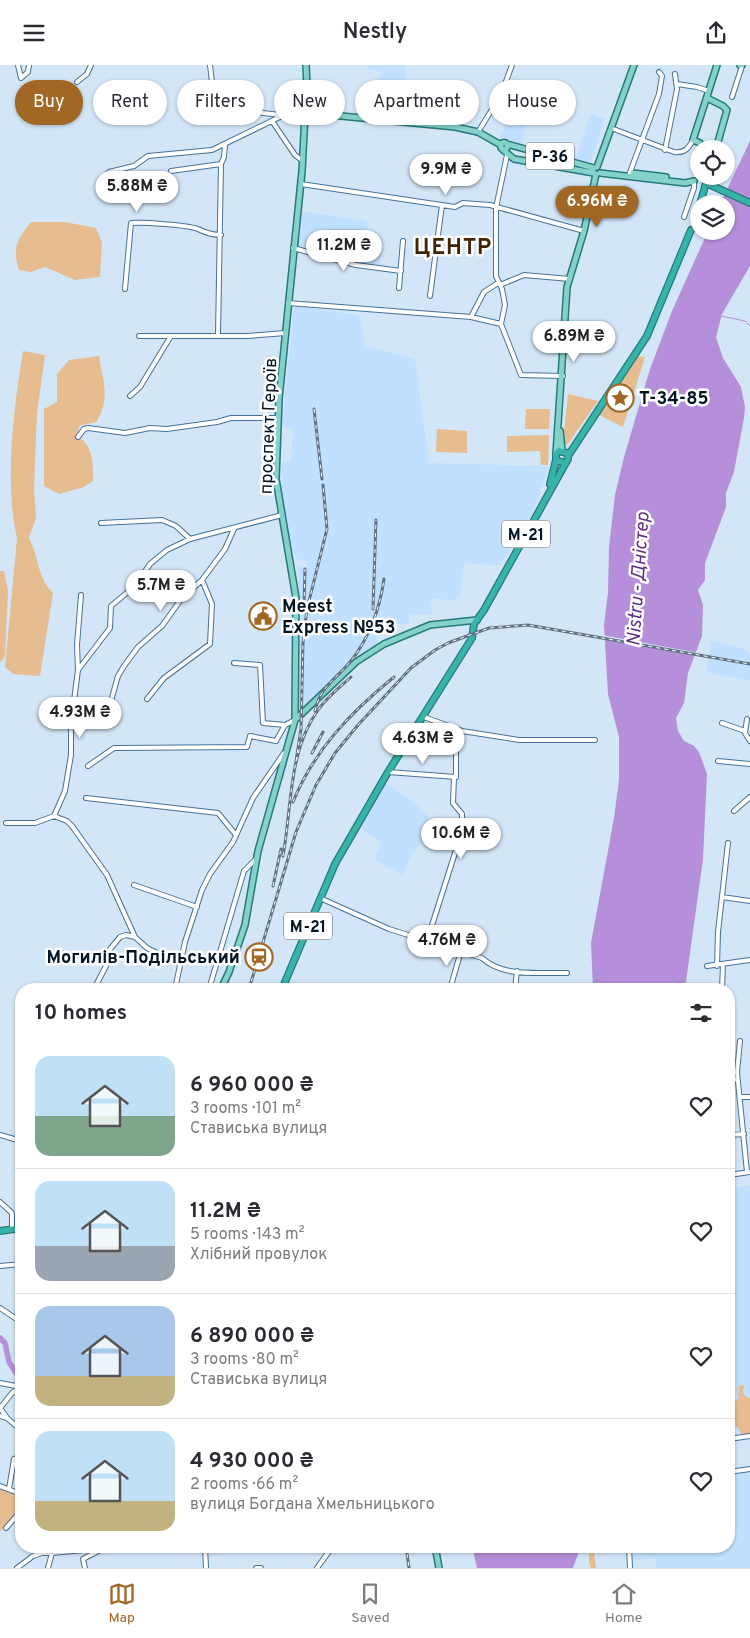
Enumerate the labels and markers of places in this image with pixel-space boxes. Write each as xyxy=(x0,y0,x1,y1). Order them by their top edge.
pin: 9.9M ₴ xyxy=(405,153,487,196)
pin: 5.88M ₴ xyxy=(91,171,183,213)
pin: 6.96M ₴ xyxy=(551,185,643,228)
pin: 11.2M ₴ xyxy=(298,229,390,272)
pin: 6.89M ₴ xyxy=(528,321,620,363)
place icon: Т-34-85 xyxy=(605,383,635,413)
place label: Т-34-85 xyxy=(639,388,709,411)
pin: 5.7M ₴ xyxy=(120,569,202,612)
place label: Meest Express №53 xyxy=(282,596,395,640)
public building icon: Meest Express №53 xyxy=(248,601,278,631)
pin: 4.93M ₴ xyxy=(34,697,126,739)
pin: 4.63M ₴ xyxy=(377,723,469,765)
pin: 10.6M ₴ xyxy=(415,817,507,860)
pin: 4.76M ₴ xyxy=(401,925,493,967)
station icon: Могилів-Подільський xyxy=(244,942,274,972)
place label: Могилів-Подільський xyxy=(46,947,240,970)

